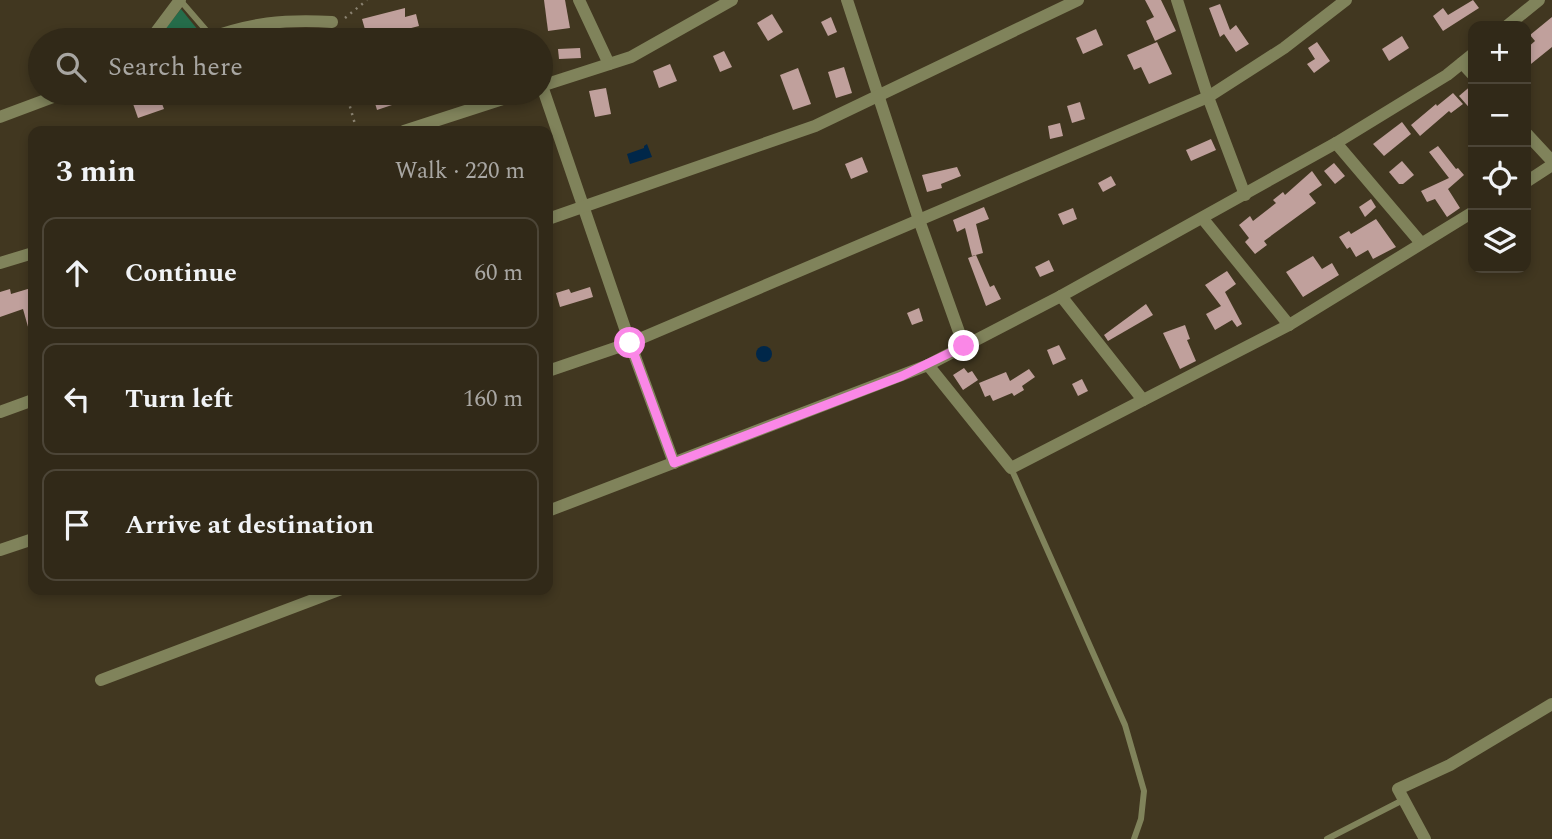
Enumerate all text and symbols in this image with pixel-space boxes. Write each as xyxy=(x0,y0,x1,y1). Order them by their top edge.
map controls xyxy=(1468,21,1531,273)
button: + xyxy=(1468,21,1531,84)
search box xyxy=(28,28,553,105)
text: Search here xyxy=(108,47,243,87)
icon: search xyxy=(52,48,90,86)
button: − xyxy=(1468,84,1531,147)
button: locate xyxy=(1468,147,1531,210)
text: 3 min xyxy=(56,149,136,195)
text: Walk · 220 m xyxy=(395,154,525,189)
button: layers xyxy=(1468,210,1531,273)
text: Continue xyxy=(125,253,237,293)
icon: ahead xyxy=(58,254,96,292)
text: 60 m xyxy=(474,256,523,291)
route start xyxy=(614,327,645,358)
route end xyxy=(948,330,979,361)
text: Turn left xyxy=(125,379,233,419)
icon: left xyxy=(58,380,96,418)
text: 160 m xyxy=(463,382,523,417)
text: Arrive at destination xyxy=(125,505,374,545)
icon: arrive xyxy=(58,506,96,544)

